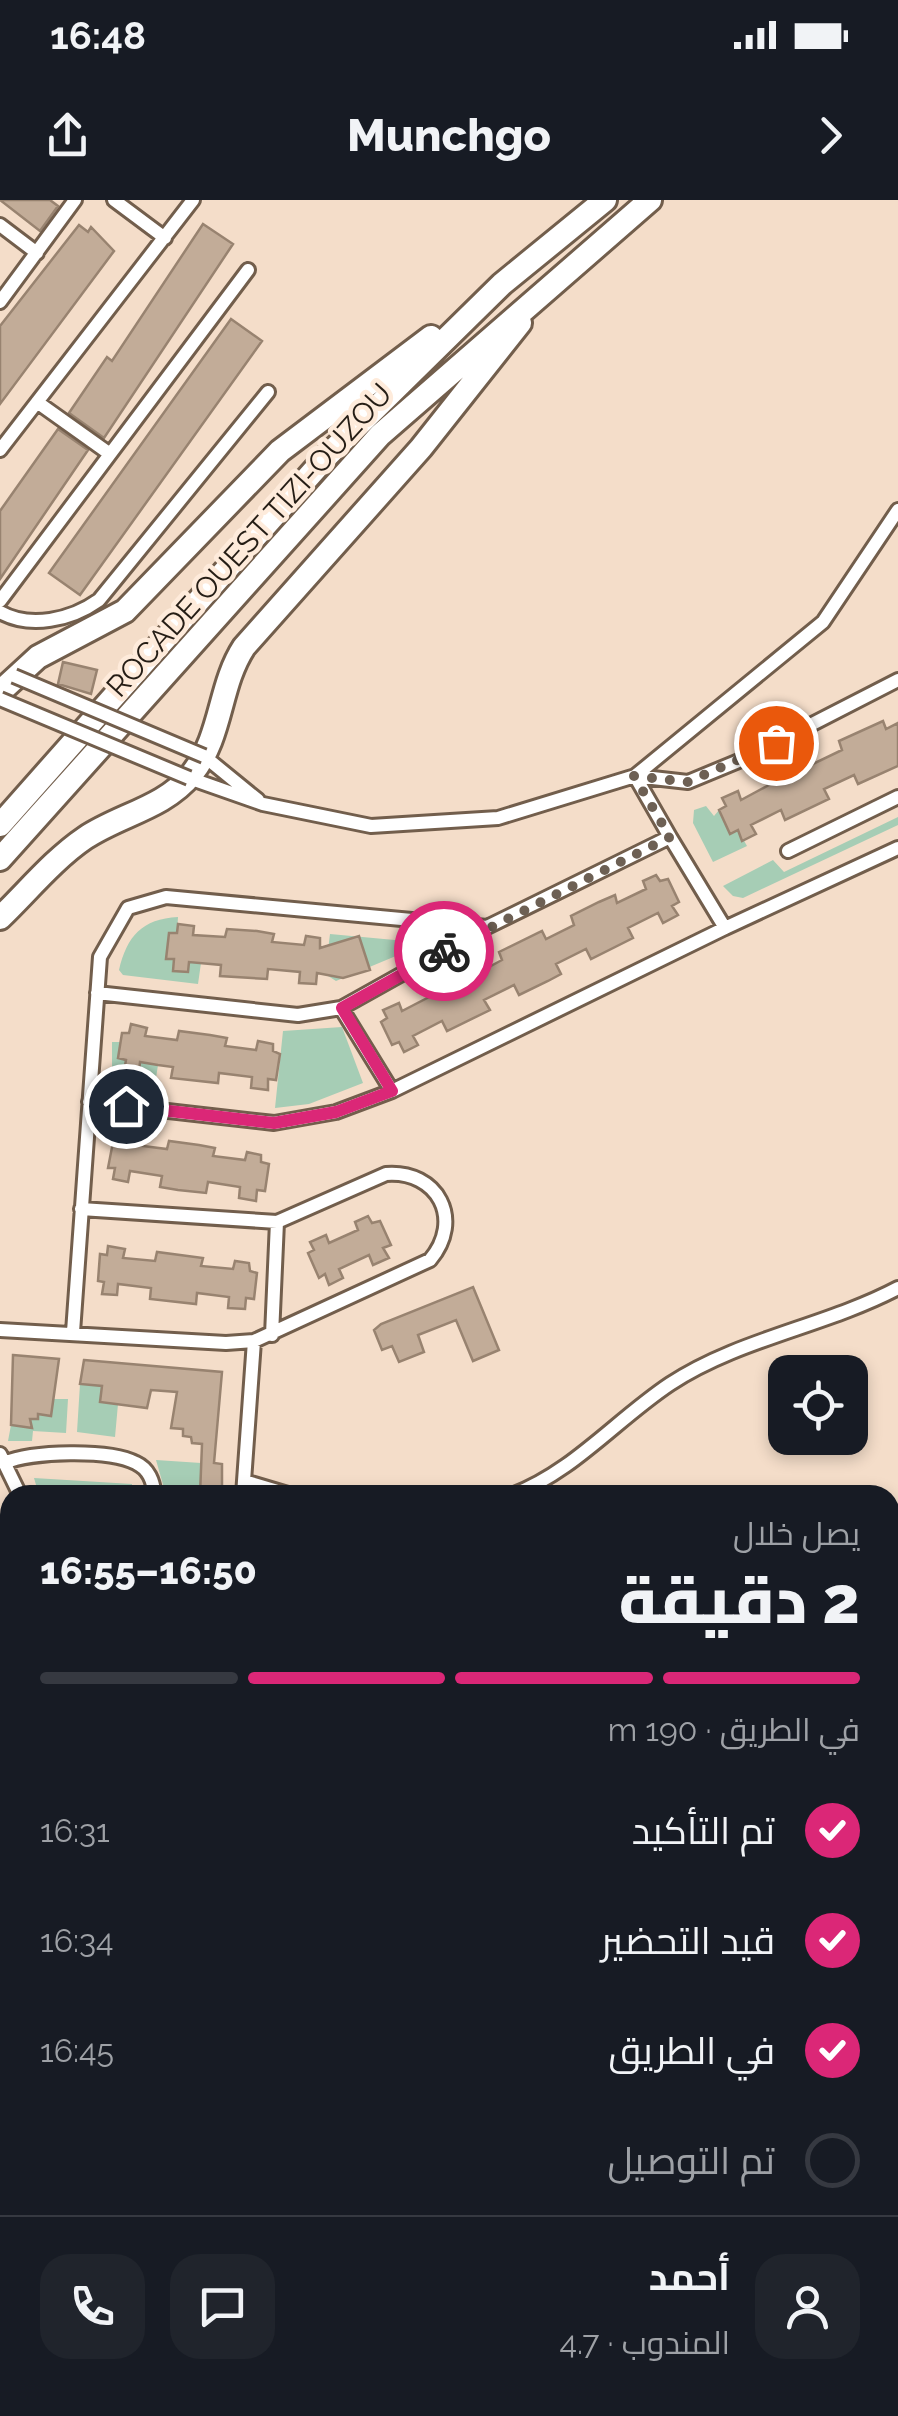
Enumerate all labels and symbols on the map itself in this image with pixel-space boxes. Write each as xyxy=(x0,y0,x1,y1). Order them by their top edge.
street label: ROCADE OUEST TIZI-OUZOU xyxy=(99,376,399,704)
pin xyxy=(734,701,819,786)
courier xyxy=(394,901,494,1001)
pin xyxy=(84,1064,169,1149)

